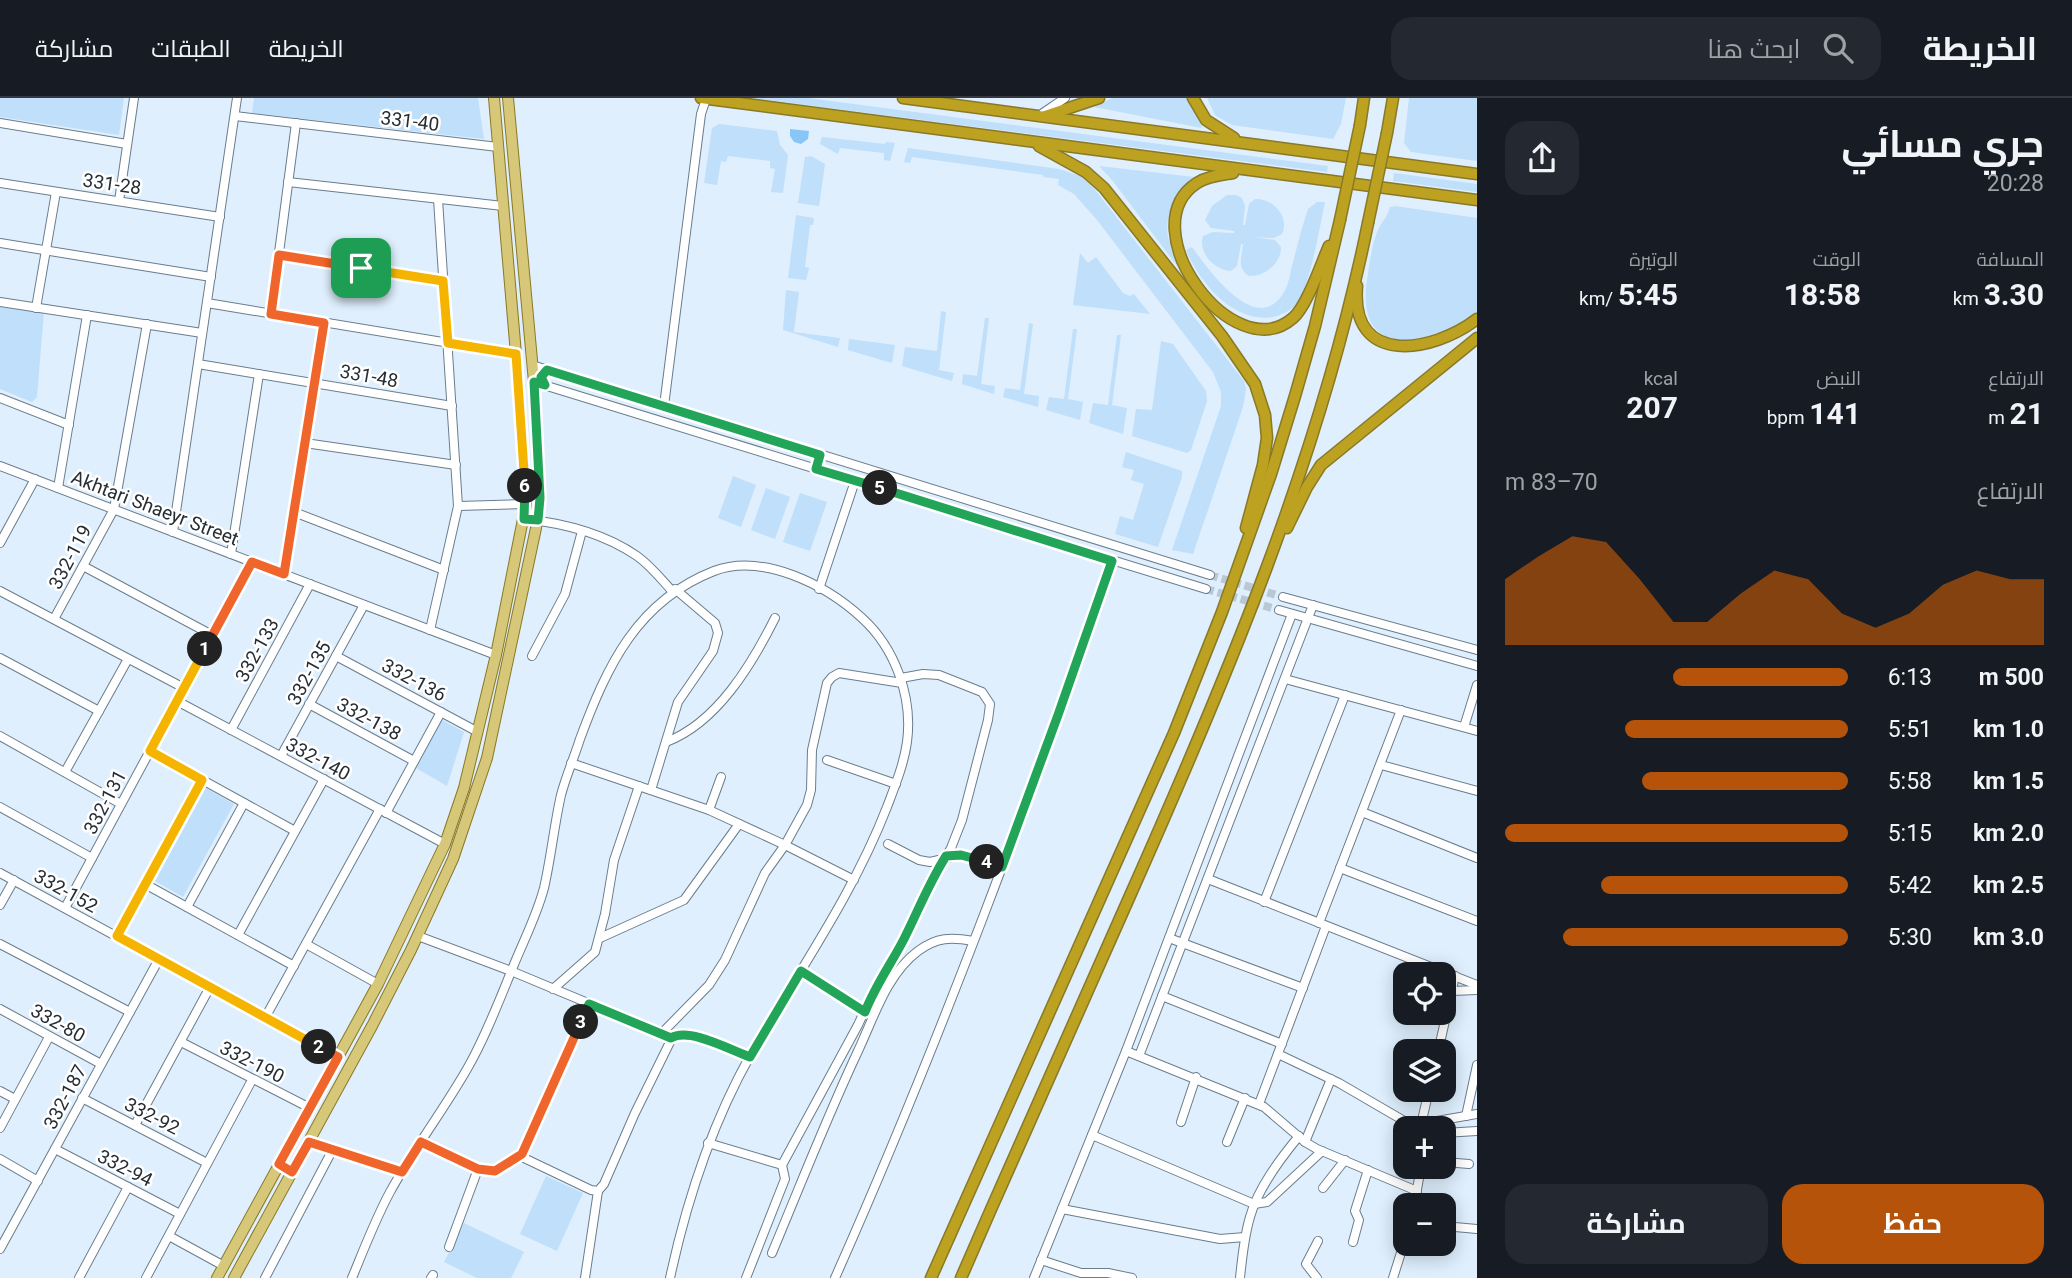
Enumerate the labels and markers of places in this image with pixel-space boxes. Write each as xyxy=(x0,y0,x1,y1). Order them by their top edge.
pin xyxy=(331,238,391,298)
pin: 6 xyxy=(508,468,542,504)
pin: 5 xyxy=(862,470,898,506)
pin: 1 xyxy=(188,632,222,666)
pin: 4 xyxy=(970,844,1004,880)
pin: 3 xyxy=(564,1004,598,1040)
pin: 2 xyxy=(302,1030,336,1065)

